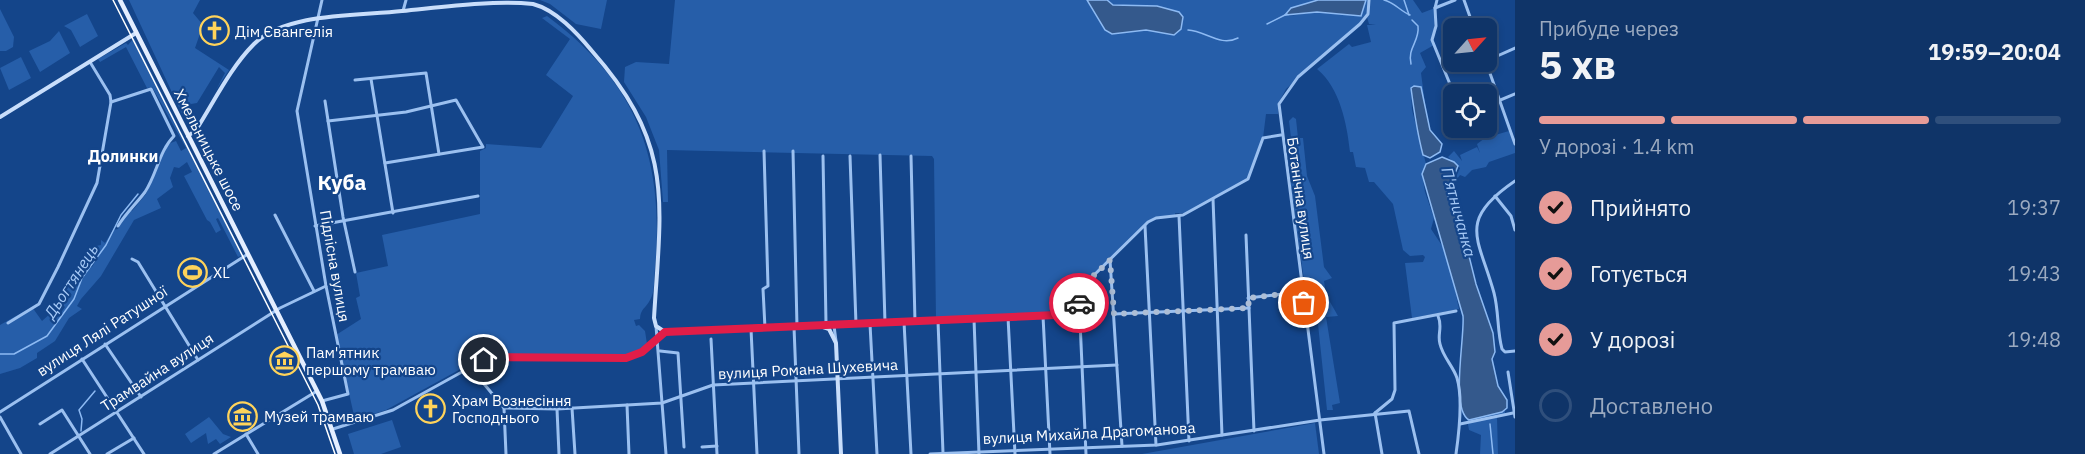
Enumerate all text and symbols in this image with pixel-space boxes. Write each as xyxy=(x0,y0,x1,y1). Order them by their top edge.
church icon: Дім Євангелія xyxy=(198,15,230,47)
text: Прибуде через xyxy=(1539,15,1679,42)
north arrow xyxy=(1443,18,1497,72)
map controls xyxy=(1443,18,1497,138)
place label: Дім Євангелія xyxy=(235,22,333,41)
text: 19:59–20:04 xyxy=(1928,37,2061,66)
text: 5 хв xyxy=(1539,39,1616,90)
button: locate xyxy=(1443,84,1497,138)
street label: Хмельницьке шосе xyxy=(170,86,248,214)
text: У дорозі · 1.4 km xyxy=(1539,133,1695,160)
street label: Ботанічна вулиця xyxy=(1283,136,1319,260)
district label: Долинки xyxy=(88,146,158,166)
water label: П'ятничанка xyxy=(1437,165,1481,259)
district label: Куба xyxy=(318,168,366,196)
icon: check xyxy=(1539,191,1572,224)
text: Прийнято xyxy=(1590,193,1691,222)
text: 19:37 xyxy=(2007,194,2061,221)
street label: Підлісна вулиця xyxy=(316,209,354,323)
water label: Дьогтянець xyxy=(39,240,102,324)
sports icon: XL xyxy=(176,256,208,288)
icon: check xyxy=(1539,257,1572,290)
text: Готується xyxy=(1590,259,1688,288)
text: 19:43 xyxy=(2007,260,2061,287)
place label: XL xyxy=(213,263,230,282)
courier xyxy=(1049,273,1109,333)
pin xyxy=(1278,277,1329,328)
street label: вулиця Лялі Ратушної xyxy=(33,282,171,380)
icon: bag xyxy=(1287,286,1320,319)
icon: car xyxy=(1063,287,1096,320)
icon: check xyxy=(1539,323,1572,356)
text: У дорозі xyxy=(1590,325,1675,354)
text: 19:48 xyxy=(2007,326,2061,353)
street label: Трамвайна вулиця xyxy=(97,329,217,415)
pin xyxy=(458,334,509,385)
place label: Пам'ятник першому трамваю xyxy=(306,343,436,379)
icon: home xyxy=(467,343,500,376)
museum icon: Пам'ятник першому трамваю xyxy=(269,345,301,377)
street label: вулиця Романа Шухевича xyxy=(718,355,898,383)
place label: Храм Вознесіння Господнього xyxy=(452,391,572,427)
text: Доставлено xyxy=(1590,391,1713,420)
church icon: Храм Вознесіння Господнього xyxy=(415,393,447,425)
museum icon: Музей трамваю xyxy=(227,400,259,432)
place label: Музей трамваю xyxy=(264,407,374,426)
street label: вулиця Михайла Драгоманова xyxy=(982,418,1196,448)

